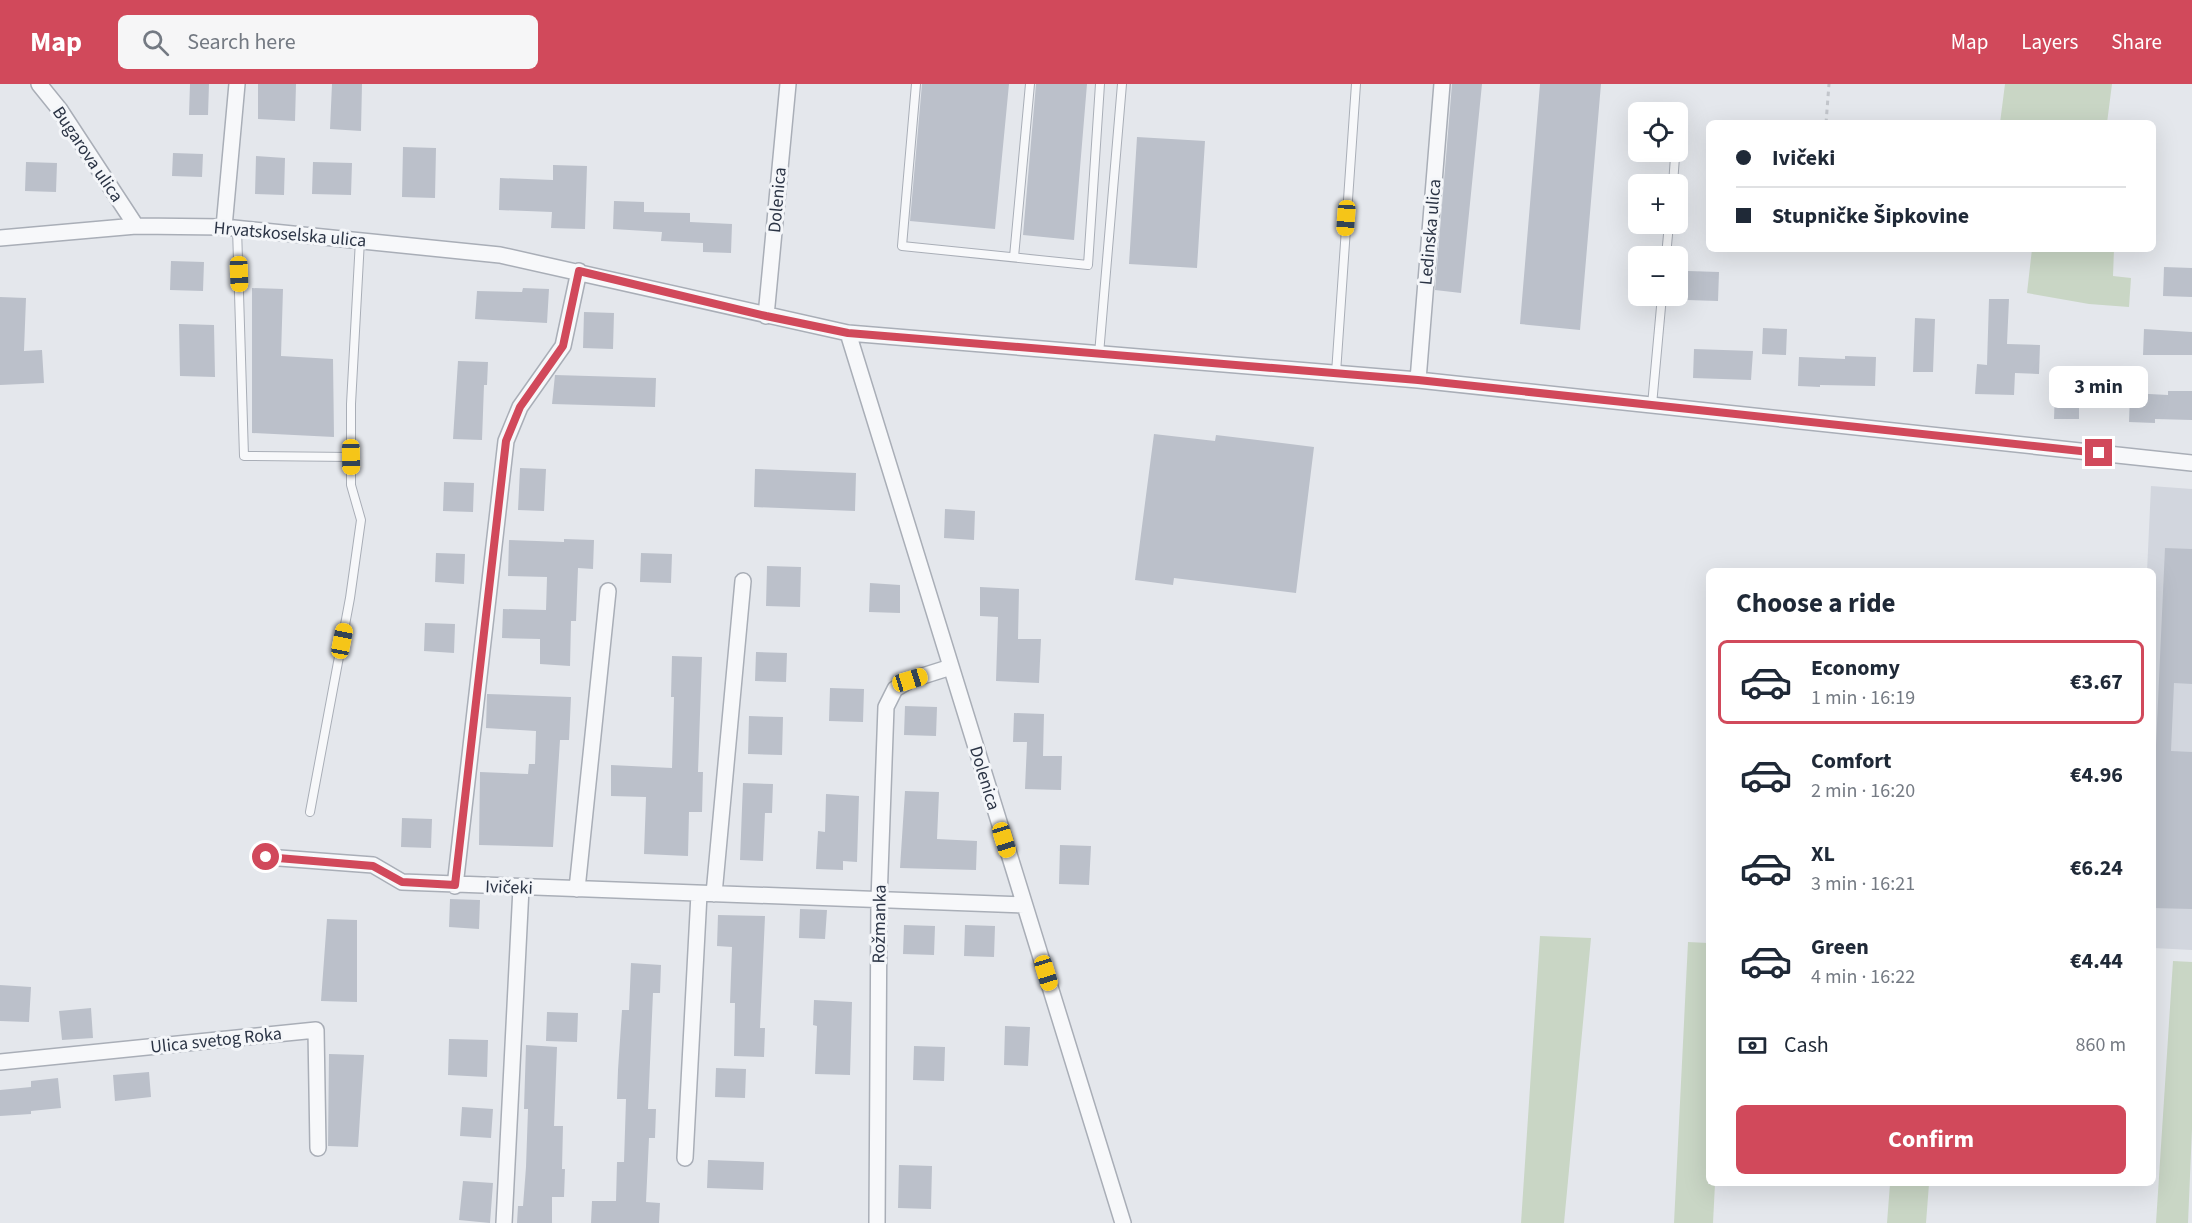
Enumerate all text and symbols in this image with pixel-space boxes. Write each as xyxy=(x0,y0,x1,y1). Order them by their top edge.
search box xyxy=(118,15,538,69)
text: Map xyxy=(30,22,82,62)
icon: search xyxy=(139,26,172,59)
text: Search here xyxy=(187,26,296,58)
text: Map xyxy=(1951,27,1988,57)
text: Layers xyxy=(2021,27,2078,57)
text: Share xyxy=(2111,27,2162,57)
street label: Bugarova ulica xyxy=(46,101,129,207)
map controls xyxy=(1628,102,1688,306)
button: locate xyxy=(1628,102,1688,162)
text: Ivičeki xyxy=(1772,142,1835,174)
street label: Dolenica xyxy=(762,166,793,234)
button: + xyxy=(1628,174,1688,234)
street label: Ledinska ulica xyxy=(1413,178,1448,286)
car xyxy=(1336,199,1356,237)
text: Stupničke Šipkovine xyxy=(1772,200,1969,232)
street label: Hrvatskoselska ulica xyxy=(213,215,367,254)
button: − xyxy=(1628,246,1688,306)
car xyxy=(229,256,249,292)
callout: 3 min xyxy=(2050,366,2148,408)
text: 3 min xyxy=(2074,373,2123,401)
car xyxy=(342,439,360,475)
route end xyxy=(2085,439,2112,466)
text: Choose a ride xyxy=(1736,584,1896,623)
car xyxy=(330,622,354,660)
text: Economy xyxy=(1811,652,1900,684)
icon: car xyxy=(1739,655,1793,709)
car xyxy=(890,666,930,694)
text: €3.67 xyxy=(2070,666,2123,698)
text: 1 min · 16:19 xyxy=(1811,684,1915,712)
street label: Dolenica xyxy=(963,743,1006,813)
text: Comfort xyxy=(1811,745,1892,777)
icon: car xyxy=(1739,748,1793,802)
text: €4.96 xyxy=(2070,759,2123,791)
text: 2 min · 16:20 xyxy=(1811,777,1915,805)
car xyxy=(990,820,1018,860)
text: XL xyxy=(1811,838,1835,870)
icon: car xyxy=(1739,841,1793,895)
route start xyxy=(252,843,279,870)
text: €6.24 xyxy=(2070,852,2123,884)
text: 3 min · 16:21 xyxy=(1811,870,1915,898)
street label: Ivičeki xyxy=(485,874,533,901)
street label: Rožmanka xyxy=(866,884,893,964)
text: Green xyxy=(1811,931,1869,963)
icon: car xyxy=(1739,934,1793,988)
text: €4.44 xyxy=(2070,945,2123,977)
car xyxy=(1032,953,1060,993)
text: 4 min · 16:22 xyxy=(1811,963,1915,991)
street label: Ulica svetog Roka xyxy=(149,1021,283,1060)
icon: cash xyxy=(1736,1029,1769,1062)
text: Cash xyxy=(1784,1029,1829,1061)
text: 860 m xyxy=(2076,1031,2126,1059)
button: Confirm xyxy=(1736,1105,2126,1174)

